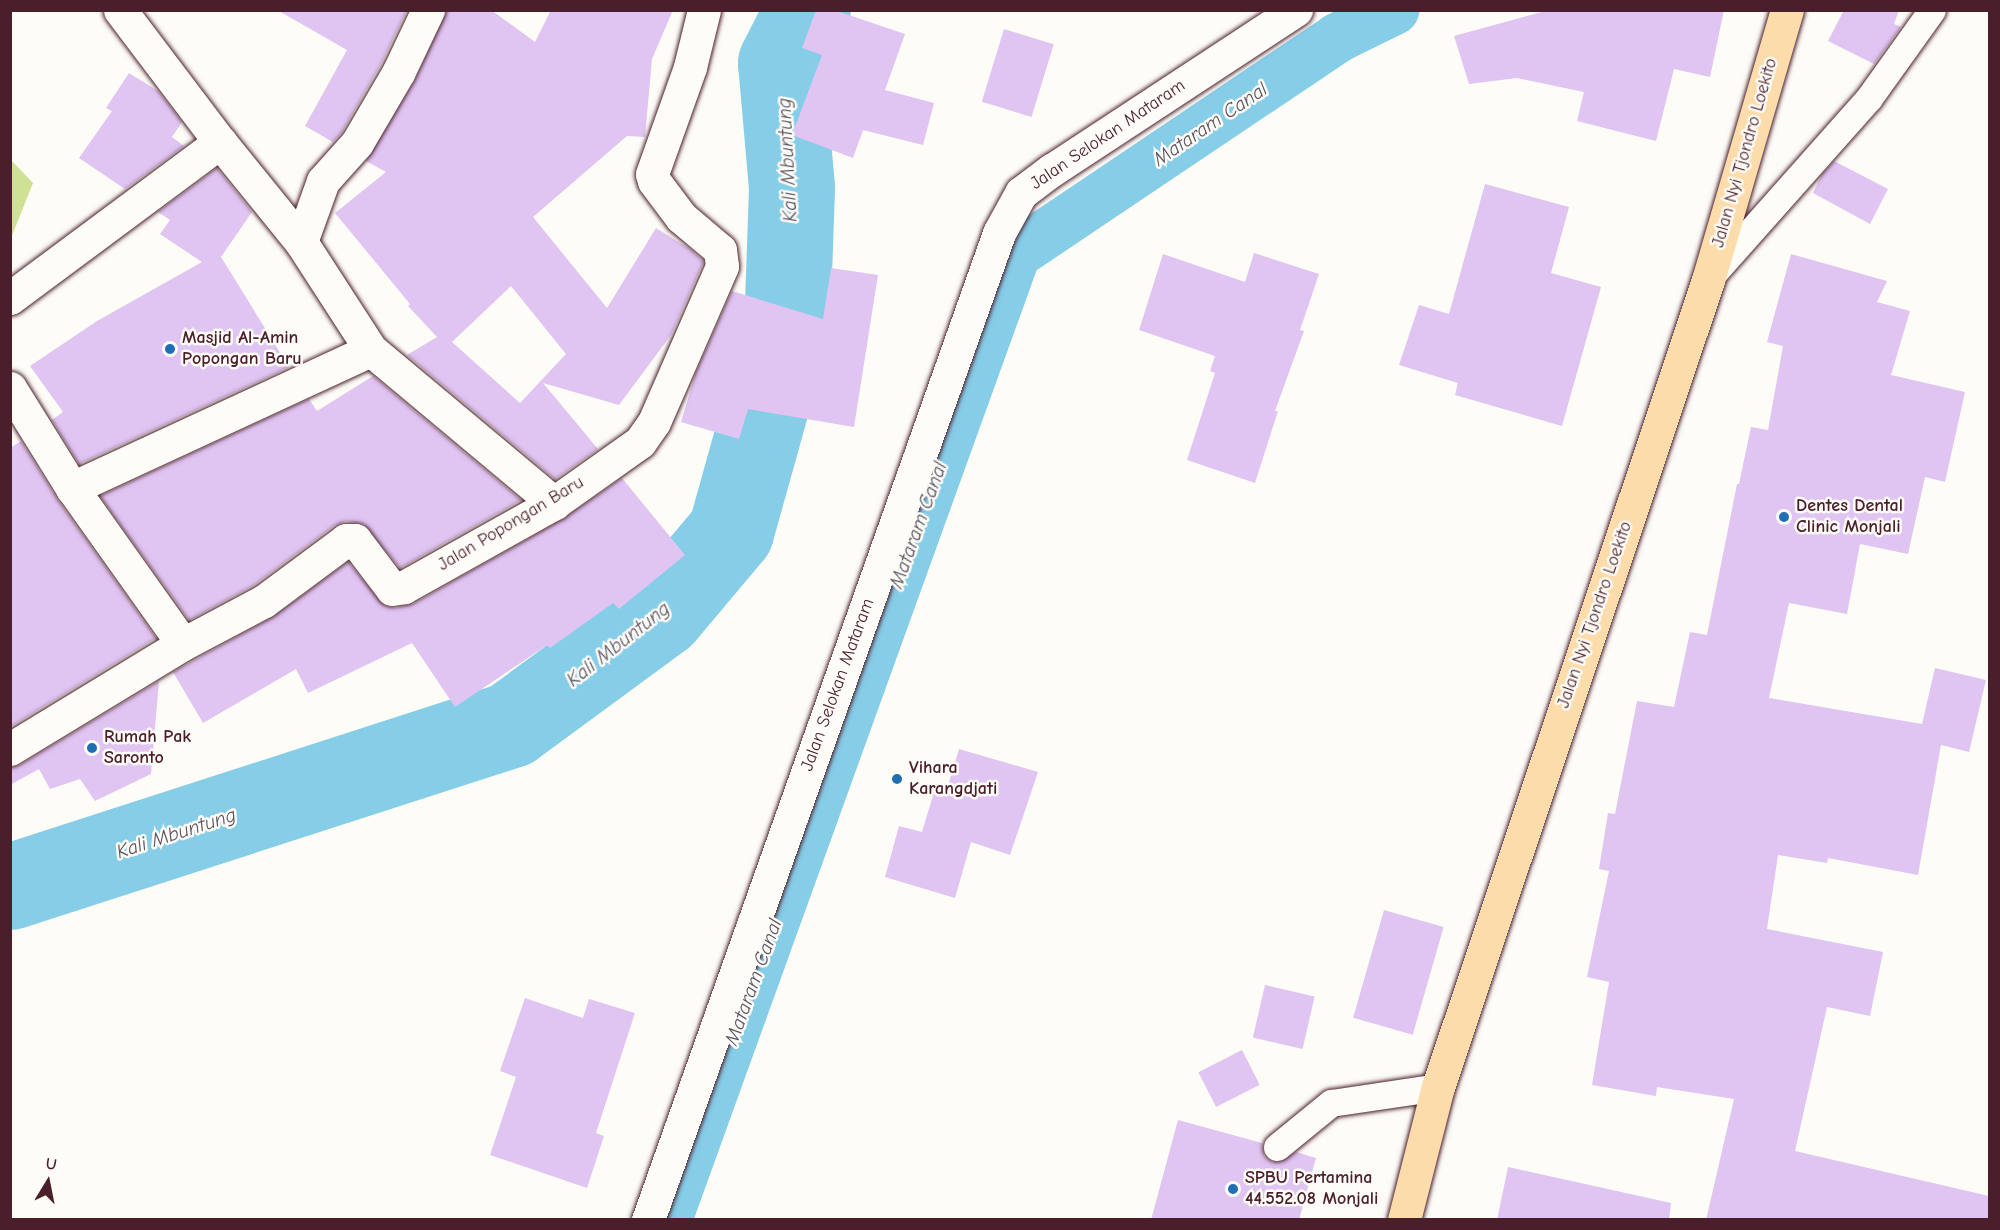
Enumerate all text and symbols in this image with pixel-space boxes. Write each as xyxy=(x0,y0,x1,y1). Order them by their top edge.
street label: Jalan Nyi Tjondro Loekito xyxy=(1708,56,1782,250)
street label: Jalan Selokan Mataram xyxy=(1027,75,1189,195)
water label: Mataram Canal xyxy=(1148,77,1272,171)
water label: Kali Mbuntung xyxy=(772,97,802,223)
place label: Masjid Al-Amin Popongan Baru xyxy=(182,328,302,370)
marker: Masjid Al-Amin Popongan Baru xyxy=(163,342,177,356)
water label: Mataram Canal xyxy=(884,459,952,591)
street label: Jalan Popongan Baru xyxy=(434,472,588,576)
place label: Dentes Dental Clinic Monjali xyxy=(1796,496,1903,538)
marker: Dentes Dental Clinic Monjali xyxy=(1777,510,1791,524)
street label: Jalan Nyi Tjondro Loekito xyxy=(1553,519,1637,711)
water label: Kali Mbuntung xyxy=(562,596,674,692)
street label: Jalan Selokan Mataram xyxy=(797,596,879,774)
place label: Rumah Pak Saronto xyxy=(104,727,191,770)
marker: Rumah Pak Saronto xyxy=(85,741,99,755)
place label: Vihara Karangdjati xyxy=(909,758,997,800)
marker: Vihara Karangdjati xyxy=(890,772,904,786)
water label: Kali Mbuntung xyxy=(113,802,239,864)
water label: Mataram Canal xyxy=(719,916,787,1048)
north arrow xyxy=(18,1152,78,1212)
text: U xyxy=(44,1154,58,1174)
place label: SPBU Pertamina 44.552.08 Monjali xyxy=(1245,1168,1378,1210)
marker: SPBU Pertamina 44.552.08 Monjali xyxy=(1226,1182,1240,1196)

